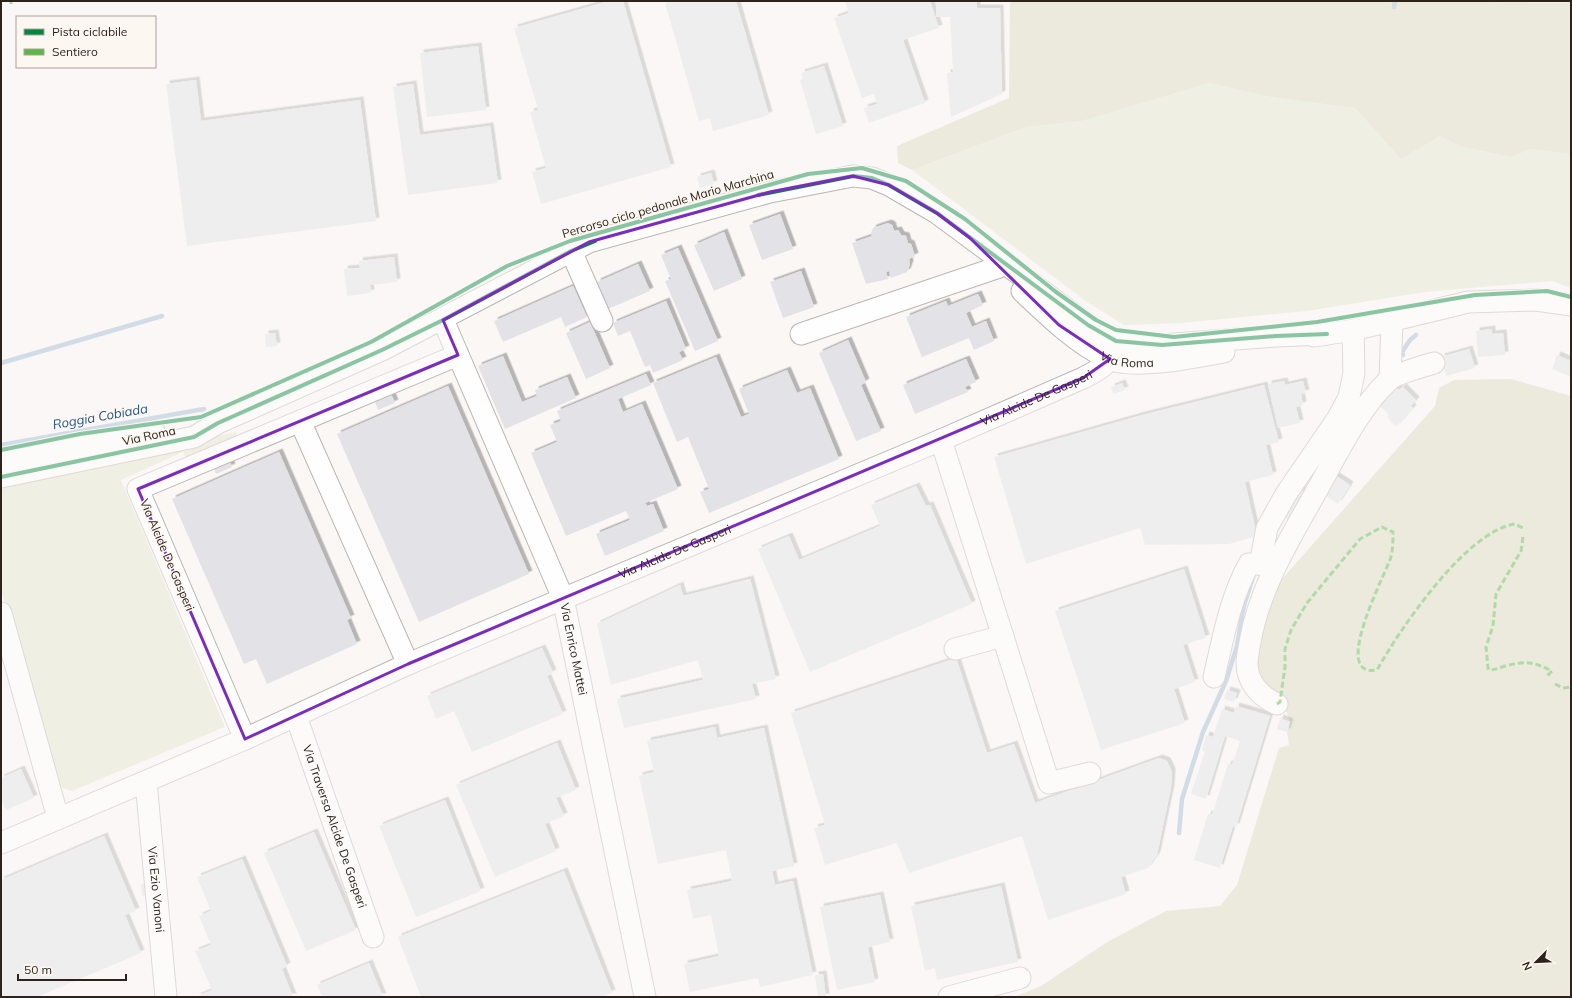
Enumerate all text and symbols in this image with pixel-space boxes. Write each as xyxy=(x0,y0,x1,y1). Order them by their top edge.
legend xyxy=(16,16,156,68)
text: Pista ciclabile xyxy=(52,24,127,39)
text: Sentiero xyxy=(52,44,98,59)
street label: Percorso ciclo pedonale Mario Marchina xyxy=(560,166,776,241)
street label: Via Roma xyxy=(1098,348,1154,370)
street label: Via Alcide De Gasperi xyxy=(978,367,1095,429)
water label: Roggia Cobiada xyxy=(51,400,149,432)
street label: Via Roma xyxy=(121,423,177,448)
street label: Via Alcide De Gasperi xyxy=(137,496,198,613)
street label: Via Alcide De Gasperi xyxy=(616,521,733,582)
street label: Via Enrico Mattei xyxy=(557,602,591,697)
street label: Via Traversa Alcide De Gasperi xyxy=(300,743,370,910)
street label: Via Ezio Vanoni xyxy=(145,846,168,933)
north arrow xyxy=(1516,942,1556,982)
scale bar xyxy=(18,956,126,982)
text: N xyxy=(1519,959,1535,973)
text: 50 m xyxy=(24,962,52,977)

